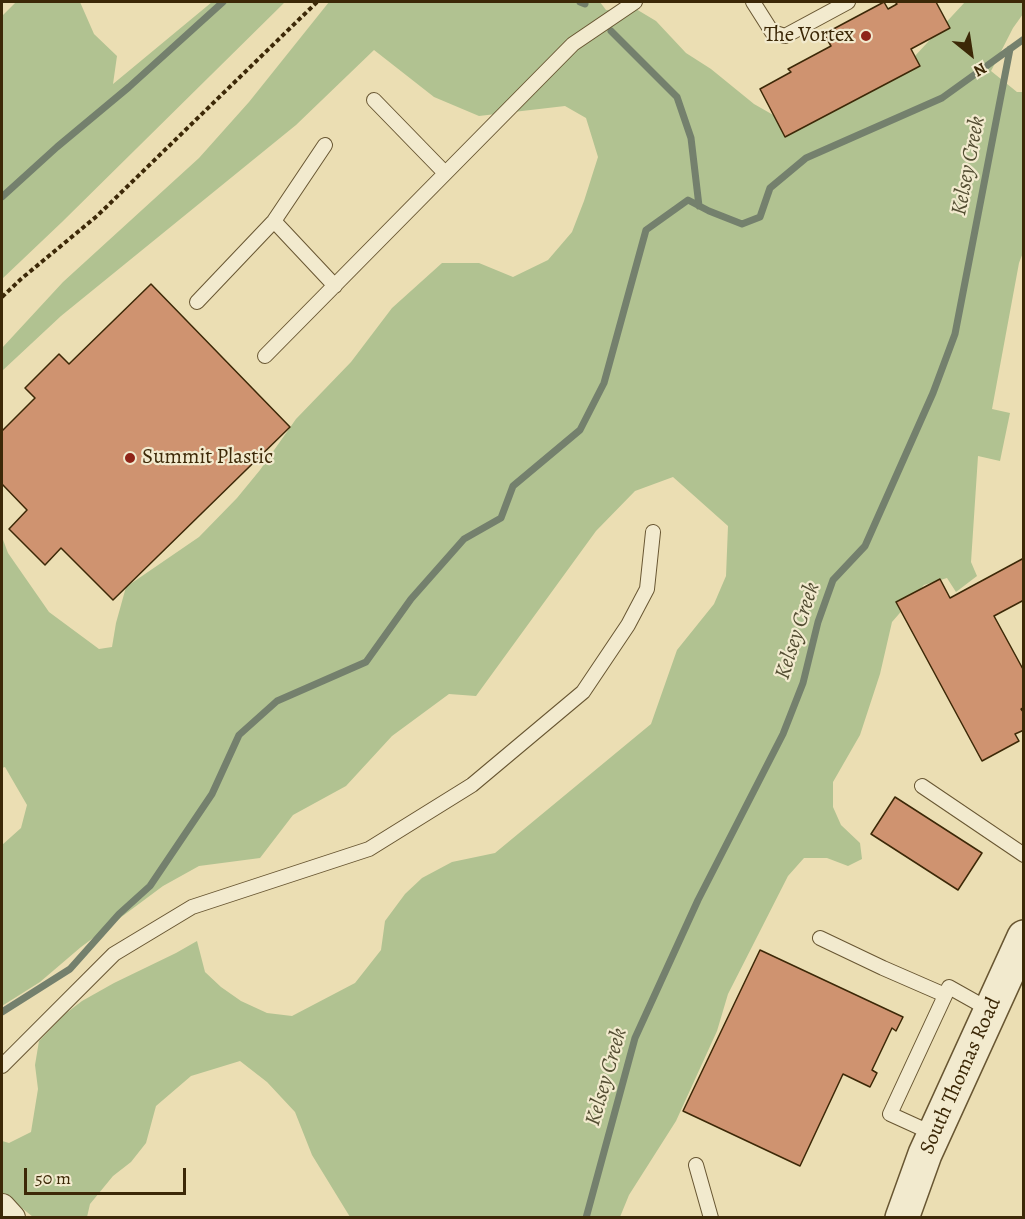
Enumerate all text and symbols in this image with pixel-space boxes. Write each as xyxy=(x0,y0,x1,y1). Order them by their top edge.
place label: The Vortex xyxy=(764,23,854,49)
north arrow xyxy=(941,24,1001,84)
marker: The Vortex xyxy=(859,29,873,43)
text: N xyxy=(969,57,991,82)
water label: Kelsey Creek xyxy=(946,114,992,218)
place label: Summit Plastic xyxy=(142,445,273,471)
marker: Summit Plastic xyxy=(123,451,137,465)
water label: Kelsey Creek xyxy=(770,579,826,683)
street label: South Thomas Road xyxy=(915,993,1007,1159)
water label: Kelsey Creek xyxy=(580,1025,634,1129)
scale bar xyxy=(27,1156,189,1194)
text: 50 m xyxy=(35,1166,71,1190)

